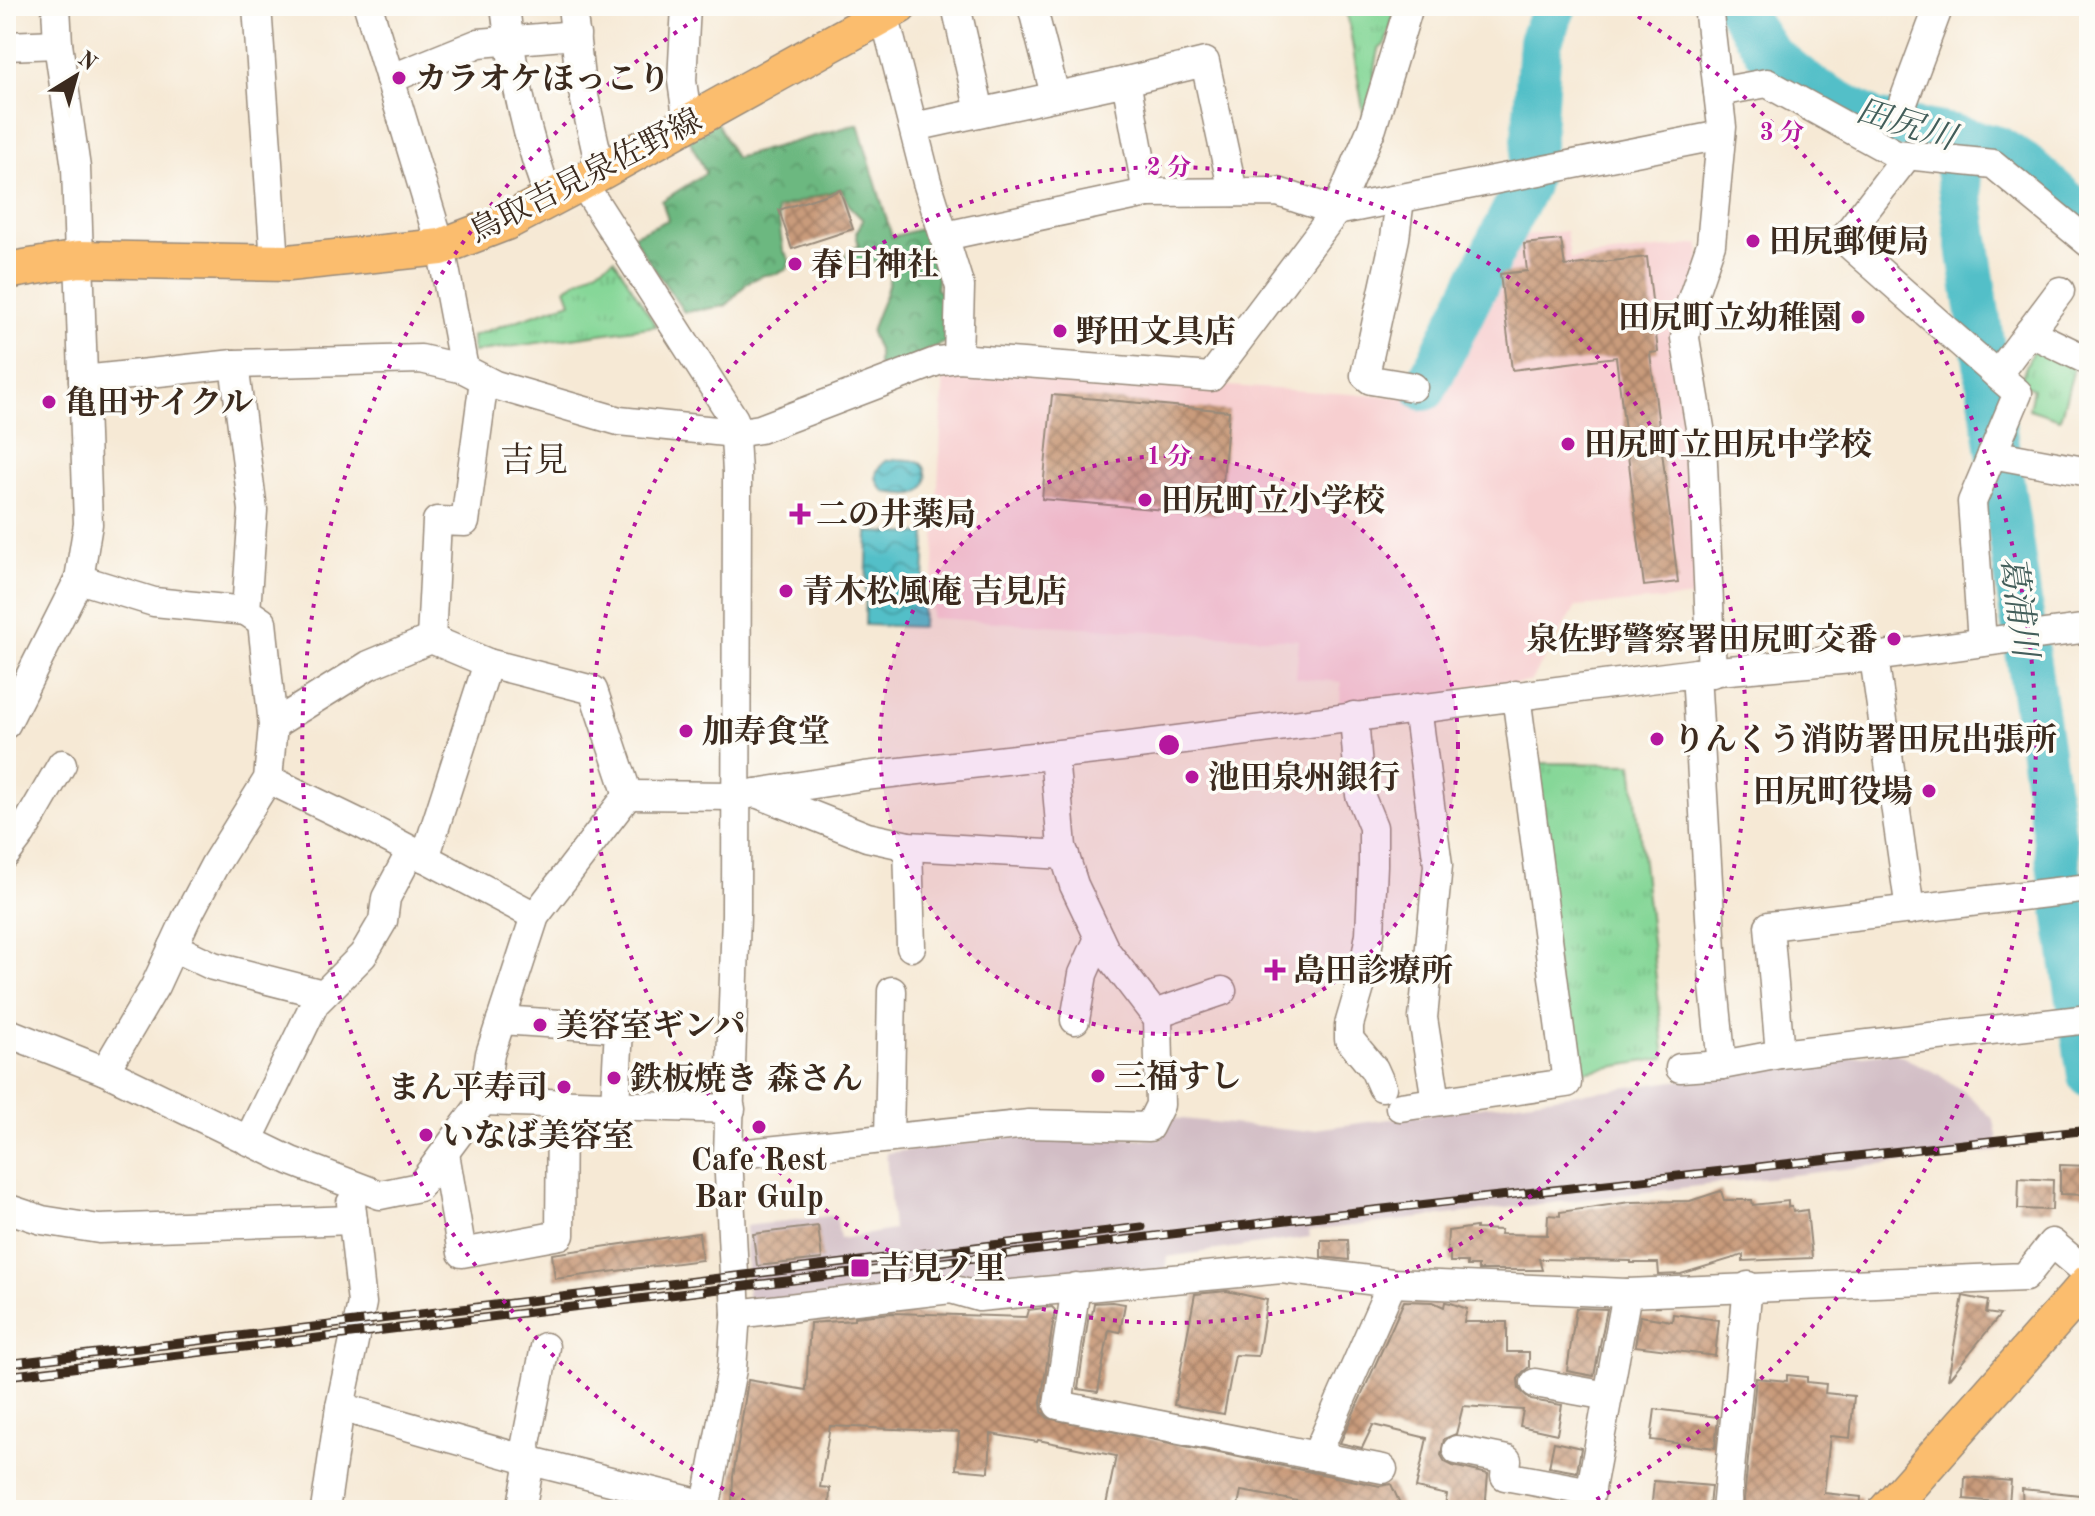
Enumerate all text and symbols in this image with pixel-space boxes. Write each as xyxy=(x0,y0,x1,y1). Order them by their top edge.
north arrow xyxy=(36,36,116,116)
text: N xyxy=(73,48,100,76)
place label: カラオケほっこり xyxy=(415,62,670,97)
marker: カラオケほっこり xyxy=(390,69,408,87)
water label: 田尻川 xyxy=(1851,93,1963,158)
street label: 鳥取吉見泉佐野線 xyxy=(463,102,708,250)
text: 3 分 xyxy=(1760,119,1804,146)
text: 2 分 xyxy=(1147,154,1191,181)
place label: 田尻郵便局 xyxy=(1769,224,1929,260)
marker: 田尻郵便局 xyxy=(1744,232,1762,250)
place label: 春日神社 xyxy=(811,247,939,283)
marker: 春日神社 xyxy=(786,255,804,273)
place label: 田尻町立幼稚園 xyxy=(1618,300,1842,336)
marker: 田尻町立幼稚園 xyxy=(1849,308,1867,326)
place label: 野田文具店 xyxy=(1076,314,1236,350)
marker: 野田文具店 xyxy=(1051,322,1069,340)
place label: 亀田サイクル xyxy=(65,385,253,421)
marker: 亀田サイクル xyxy=(40,393,58,411)
place label: 田尻町立田尻中学校 xyxy=(1584,427,1872,463)
marker: 田尻町立田尻中学校 xyxy=(1559,435,1577,453)
district label: 吉見 xyxy=(500,442,568,479)
text: 1 分 xyxy=(1147,443,1191,470)
place label: 田尻町立小学校 xyxy=(1161,483,1385,519)
marker: 田尻町立小学校 xyxy=(1136,491,1154,509)
place label: 二の井薬局 xyxy=(816,497,976,533)
marker: 二の井薬局 xyxy=(791,505,809,523)
water label: 葛浦川 xyxy=(1993,553,2044,663)
place label: 青木松風庵 吉見店 xyxy=(802,574,1067,610)
marker: 青木松風庵 吉見店 xyxy=(777,582,795,600)
place label: 泉佐野警察署田尻町交番 xyxy=(1526,622,1878,658)
marker: 泉佐野警察署田尻町交番 xyxy=(1885,630,1903,648)
place label: 加寿食堂 xyxy=(702,714,830,750)
marker: 加寿食堂 xyxy=(677,722,695,740)
place label: りんくう消防署田尻出張所 xyxy=(1673,722,2057,758)
marker: りんくう消防署田尻出張所 xyxy=(1648,730,1666,748)
centre of rings xyxy=(1155,731,1183,759)
place label: 池田泉州銀行 xyxy=(1208,760,1400,796)
marker: 池田泉州銀行 xyxy=(1183,768,1201,786)
place label: 田尻町役場 xyxy=(1753,774,1913,810)
marker: 田尻町役場 xyxy=(1920,782,1938,800)
place label: 島田診療所 xyxy=(1293,953,1453,989)
marker: 島田診療所 xyxy=(1264,959,1286,981)
place label: 美容室ギンパ xyxy=(556,1008,745,1044)
marker: 美容室ギンパ xyxy=(531,1016,549,1034)
place label: 三福すし xyxy=(1114,1059,1242,1095)
place label: 鉄板焼き 森さん xyxy=(630,1061,863,1097)
marker: 三福すし xyxy=(1089,1067,1107,1085)
marker: 鉄板焼き 森さん xyxy=(605,1069,623,1087)
place label: まん平寿司 xyxy=(388,1070,548,1106)
marker: まん平寿司 xyxy=(555,1078,573,1096)
place label: いなば美容室 xyxy=(442,1118,634,1154)
marker: Cafe Rest Bar Gulp xyxy=(750,1118,768,1136)
marker: いなば美容室 xyxy=(417,1126,435,1144)
place label: Cafe Rest Bar Gulp xyxy=(691,1146,827,1215)
place label: 吉見ノ里 xyxy=(878,1251,1006,1287)
marker: 吉見ノ里 xyxy=(849,1257,871,1279)

